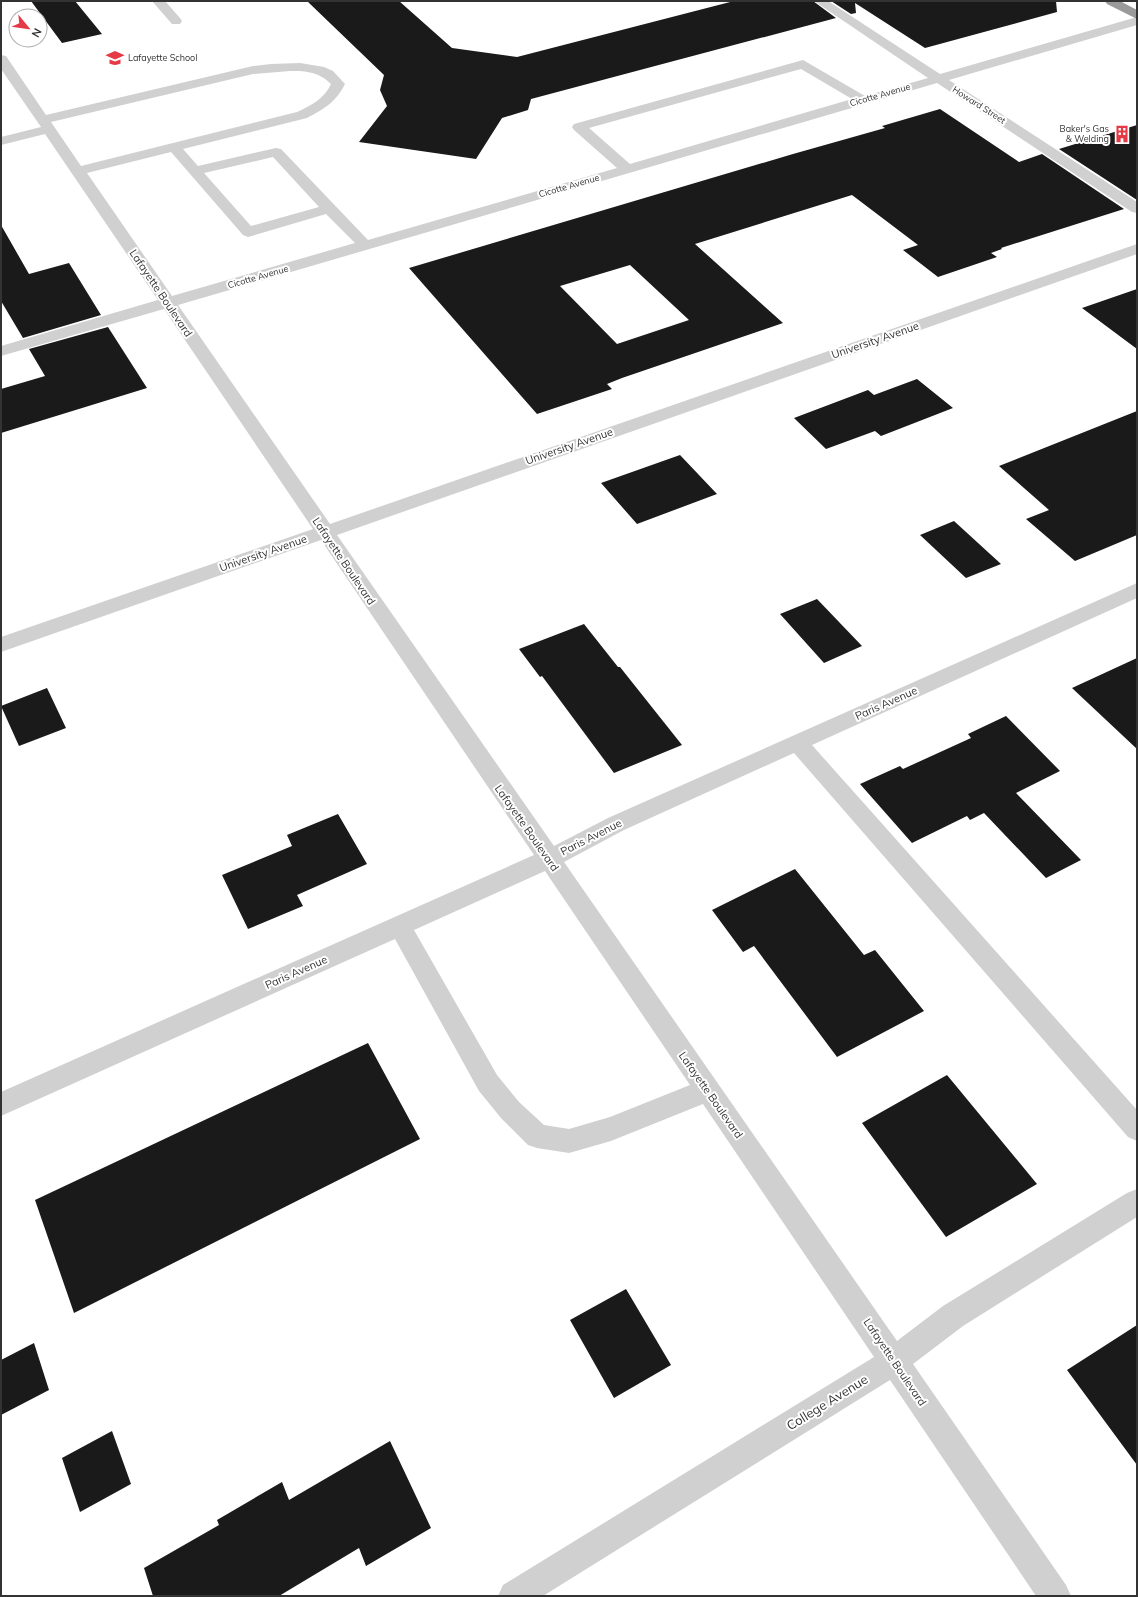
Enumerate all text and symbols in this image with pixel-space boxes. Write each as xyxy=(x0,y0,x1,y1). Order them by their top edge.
north arrow xyxy=(8,8,48,48)
text: N xyxy=(29,26,45,40)
school or university icon: Lafayette School xyxy=(105,48,125,68)
place label: Lafayette School xyxy=(128,52,197,64)
street label: Cicotte Avenue xyxy=(848,81,912,108)
street label: Howard Street xyxy=(951,83,1008,126)
place label: Baker's Gas & Welding xyxy=(1060,123,1109,144)
building icon: Baker's Gas & Welding xyxy=(1112,124,1132,144)
street label: Cicotte Avenue xyxy=(537,172,601,199)
street label: Lafayette Boulevard xyxy=(127,247,195,339)
street label: Cicotte Avenue xyxy=(226,263,290,290)
street label: University Avenue xyxy=(829,318,921,362)
street label: University Avenue xyxy=(523,424,615,468)
street label: Lafayette Boulevard xyxy=(310,515,378,607)
street label: University Avenue xyxy=(217,531,309,575)
street label: Paris Avenue xyxy=(853,683,919,723)
street label: Lafayette Boulevard xyxy=(492,782,562,874)
street label: Paris Avenue xyxy=(558,816,624,858)
street label: Paris Avenue xyxy=(263,952,329,992)
street label: Lafayette Boulevard xyxy=(676,1049,746,1141)
street label: Lafayette Boulevard xyxy=(861,1316,929,1408)
street label: College Avenue xyxy=(783,1371,871,1433)

